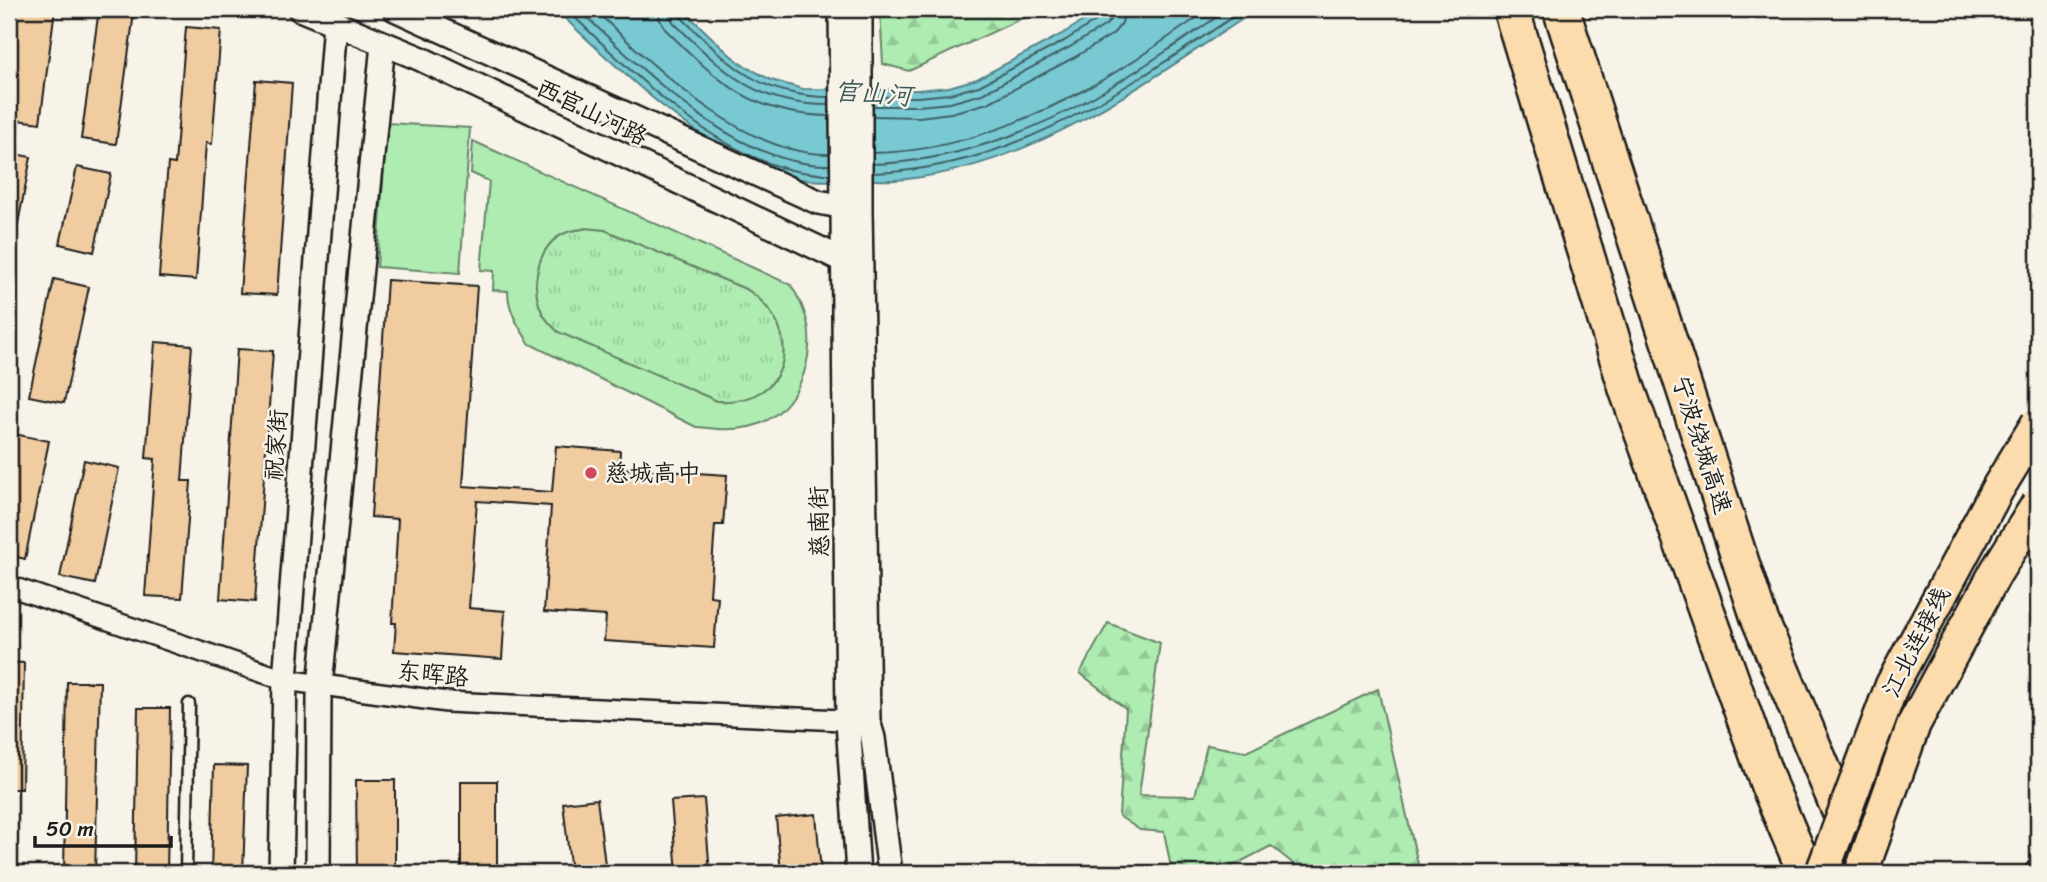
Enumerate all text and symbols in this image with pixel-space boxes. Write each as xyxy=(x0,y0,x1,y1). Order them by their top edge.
street label: 西官山河路 xyxy=(529,67,655,157)
water label: 官山河 xyxy=(832,67,917,119)
street label: 宁波绕城高速 xyxy=(1660,370,1744,520)
street label: 祝家街 xyxy=(253,408,299,482)
place label: 慈城高中 xyxy=(605,452,701,494)
marker: 慈城高中 xyxy=(583,465,599,481)
street label: 慈南街 xyxy=(797,486,841,558)
street label: 江北连接线 xyxy=(1870,579,1962,705)
street label: 东晖路 xyxy=(395,649,471,699)
scale bar xyxy=(35,805,172,849)
text: 50 m xyxy=(46,810,94,848)

